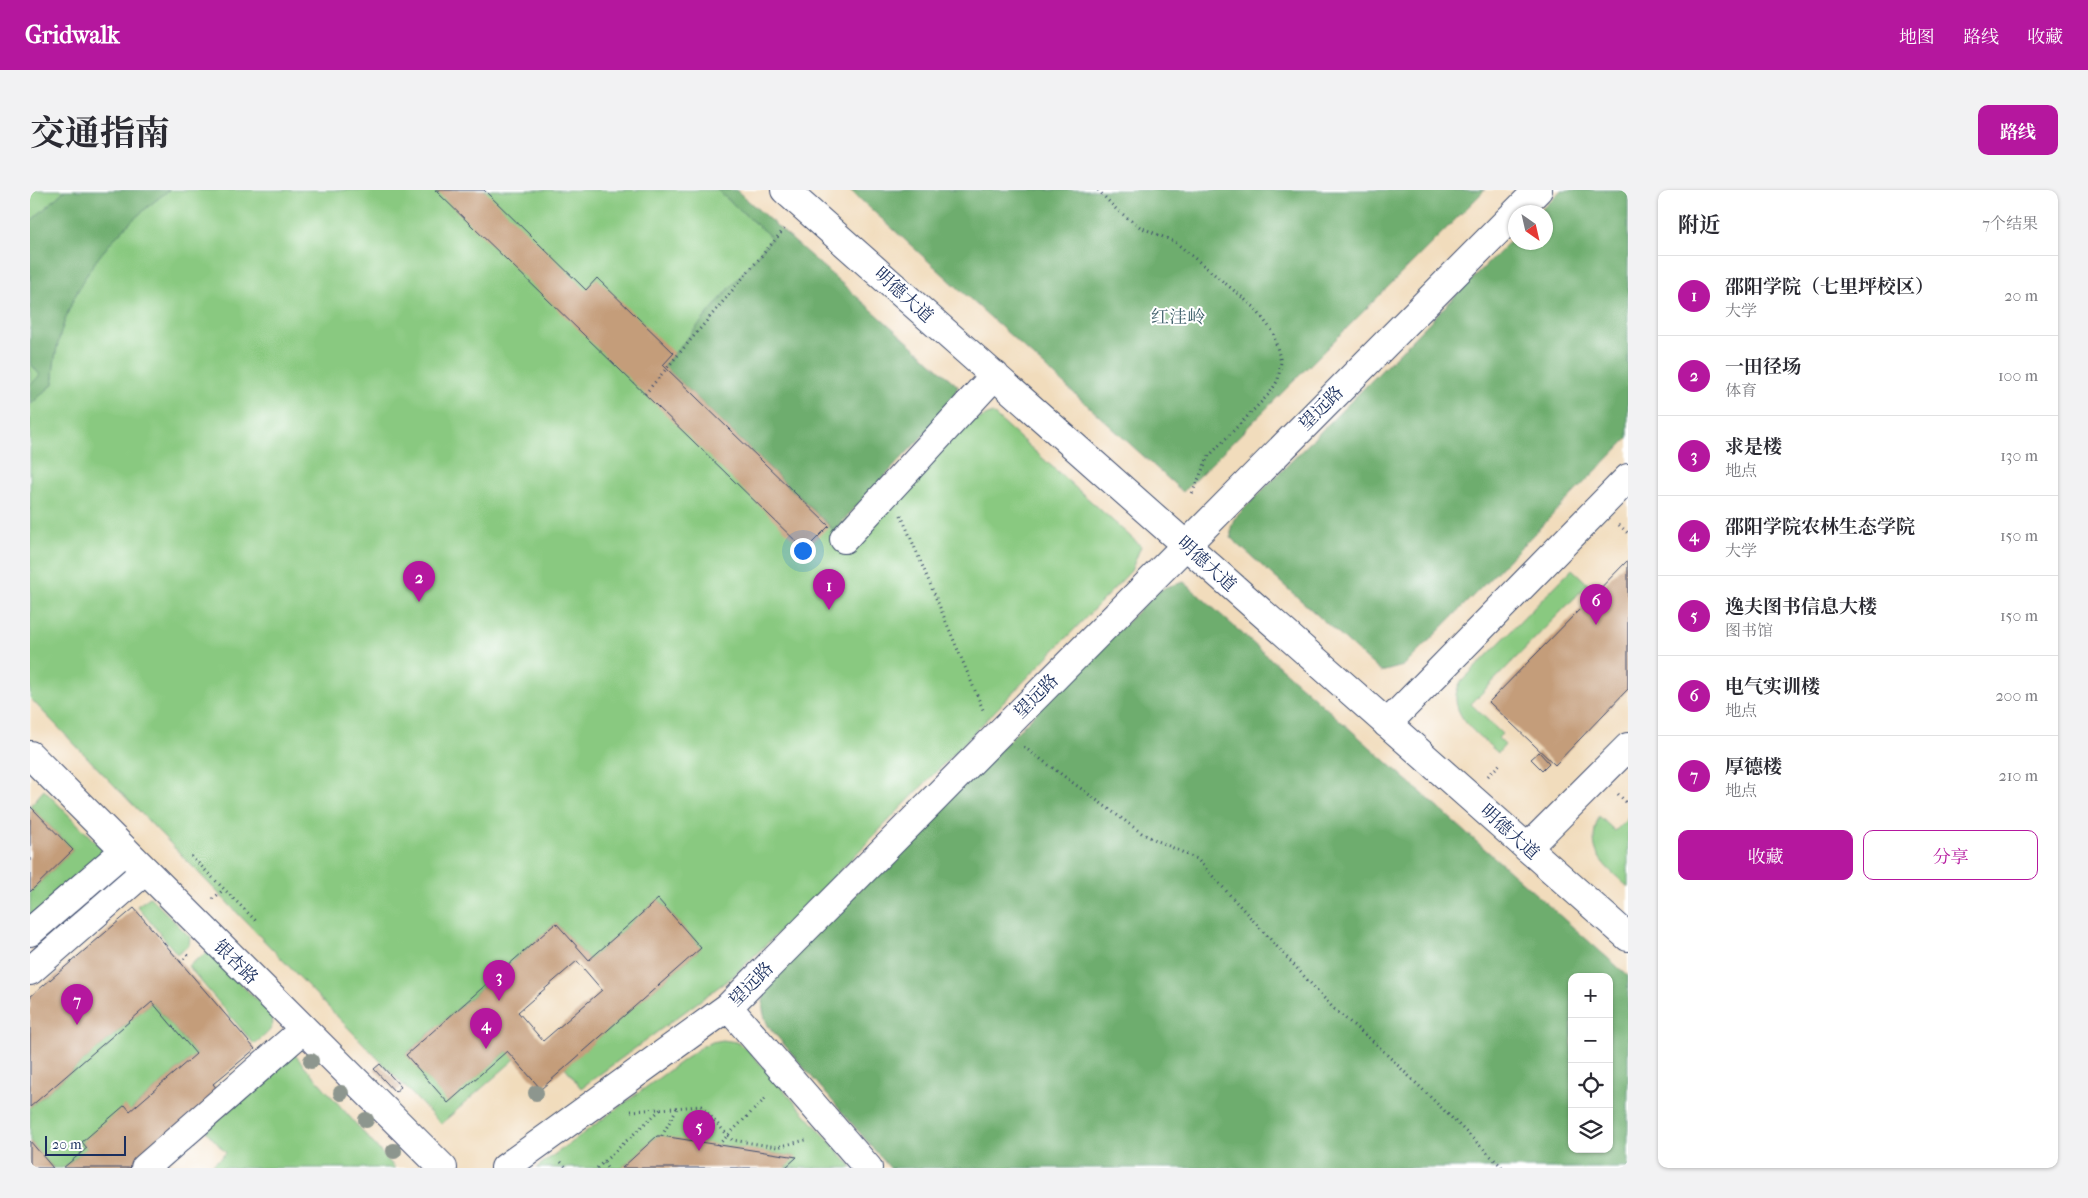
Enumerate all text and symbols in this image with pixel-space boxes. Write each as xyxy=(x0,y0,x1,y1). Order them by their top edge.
text: Gridwalk xyxy=(25,21,120,49)
text: 地图 xyxy=(1899,27,1935,48)
text: 路线 xyxy=(1963,27,1999,48)
text: 收藏 xyxy=(2027,27,2063,48)
button: 路线 xyxy=(1978,105,2058,155)
text: 交通指南 xyxy=(30,113,170,154)
north arrow xyxy=(1508,205,1553,250)
text: 附近 xyxy=(1678,213,1720,237)
text: 7个结果 xyxy=(1982,214,2038,233)
street label: 明德大道 xyxy=(870,263,937,327)
text: 邵阳学院（七里坪校区） xyxy=(1725,276,1934,298)
text: 1 xyxy=(1691,286,1697,305)
text: 20 m xyxy=(2004,286,2038,305)
text: 大学 xyxy=(1725,301,1757,320)
park label: 红洼岭 xyxy=(1151,307,1205,328)
text: 一田径场 xyxy=(1725,356,1801,378)
text: 2 xyxy=(1690,366,1698,385)
text: 100 m xyxy=(1998,366,2038,385)
text: 体育 xyxy=(1725,381,1757,400)
street label: 望远路 xyxy=(1295,382,1348,435)
text: 求是楼 xyxy=(1725,436,1782,458)
text: 3 xyxy=(1691,446,1697,465)
text: 130 m xyxy=(2000,446,2038,465)
text: 地点 xyxy=(1725,461,1757,480)
text: 邵阳学院农林生态学院 xyxy=(1725,516,1915,538)
text: 4 xyxy=(1689,526,1699,545)
text: 150 m xyxy=(2000,526,2038,545)
street label: 明德大道 xyxy=(1173,532,1240,596)
your location xyxy=(790,538,816,564)
text: 大学 xyxy=(1725,541,1757,560)
pin: 2 xyxy=(403,561,435,602)
pin: 1 xyxy=(813,569,845,610)
pin: 6 xyxy=(1580,584,1612,625)
text: 逸夫图书信息大楼 xyxy=(1725,596,1877,618)
text: 5 xyxy=(1691,606,1697,625)
text: 150 m xyxy=(2000,606,2038,625)
text: 图书馆 xyxy=(1725,621,1773,640)
street label: 望远路 xyxy=(1010,670,1063,723)
text: 电气实训楼 xyxy=(1725,676,1820,698)
text: 6 xyxy=(1690,686,1698,705)
text: 200 m xyxy=(1995,686,2038,705)
text: 地点 xyxy=(1725,701,1757,720)
text: 厚德楼 xyxy=(1725,756,1782,778)
text: 7 xyxy=(1690,766,1698,785)
text: 210 m xyxy=(1999,766,2038,785)
text: 地点 xyxy=(1725,781,1757,800)
street label: 明德大道 xyxy=(1476,800,1543,864)
button: 收藏 xyxy=(1678,830,1853,880)
button: 分享 xyxy=(1863,830,2038,880)
street label: 银杏路 xyxy=(209,936,262,989)
street label: 望远路 xyxy=(725,958,778,1011)
pin: 3 xyxy=(483,960,515,1001)
map controls xyxy=(1568,973,1613,1153)
button: + xyxy=(1568,973,1613,1018)
pin: 7 xyxy=(61,984,93,1025)
pin: 4 xyxy=(470,1008,502,1049)
button: − xyxy=(1568,1018,1613,1063)
button: locate xyxy=(1568,1063,1613,1108)
button: layers xyxy=(1568,1108,1613,1153)
pin: 5 xyxy=(683,1110,715,1151)
scale bar xyxy=(45,1133,126,1156)
text: 20 m xyxy=(52,1136,82,1153)

